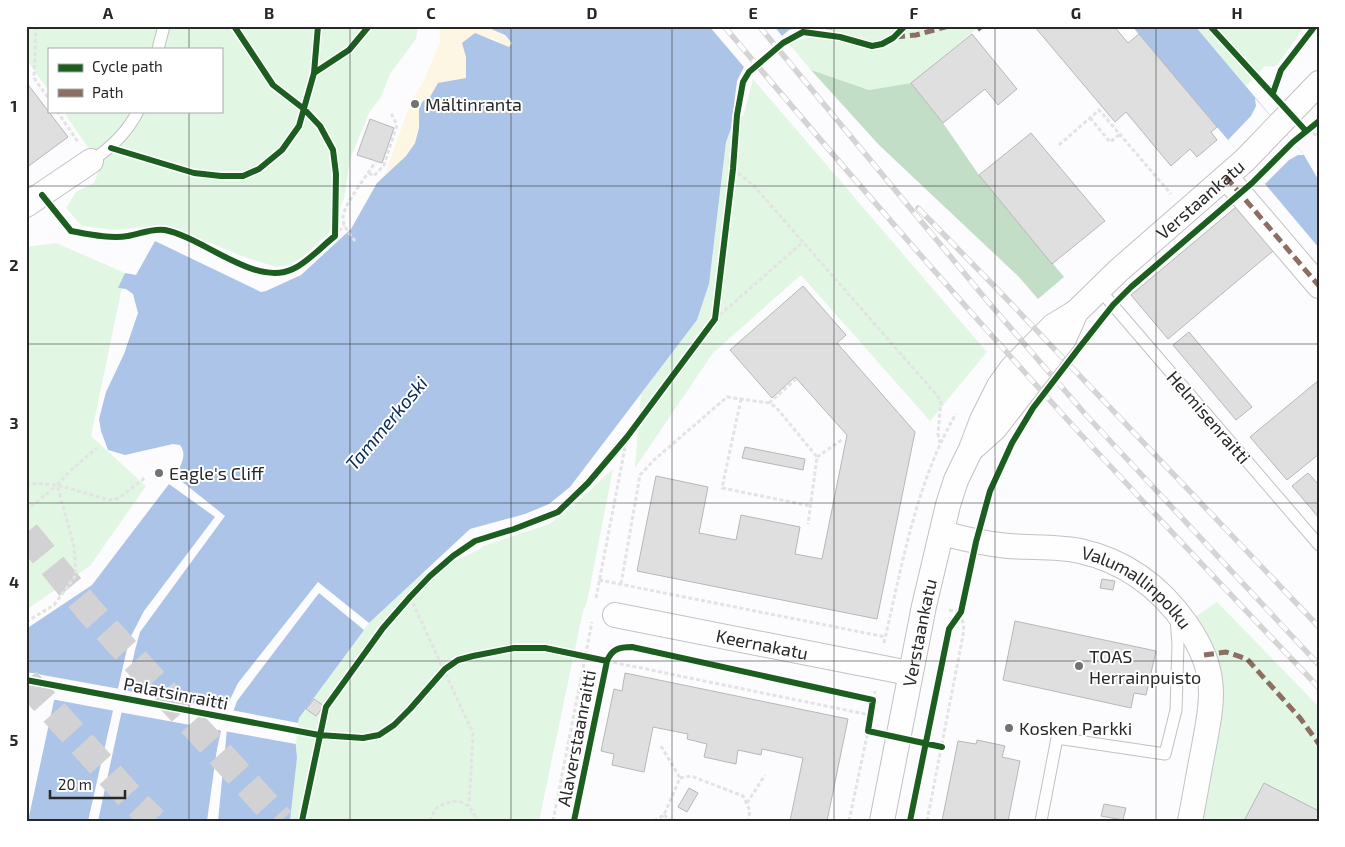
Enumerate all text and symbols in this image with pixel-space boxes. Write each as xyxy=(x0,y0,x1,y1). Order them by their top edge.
text: A xyxy=(103,3,114,22)
text: B xyxy=(264,3,274,22)
text: C xyxy=(426,3,436,22)
text: D xyxy=(587,3,598,22)
text: E xyxy=(748,3,758,22)
text: F xyxy=(910,3,919,22)
text: G xyxy=(1071,3,1081,22)
text: H xyxy=(1231,3,1243,22)
legend xyxy=(48,48,222,112)
text: Cycle path xyxy=(92,57,163,75)
text: Path xyxy=(92,83,123,101)
place label: Mältinranta xyxy=(425,93,522,115)
text: 1 xyxy=(11,96,17,115)
marker: Mältinranta xyxy=(409,98,421,110)
street label: Verstaankatu xyxy=(1151,155,1248,244)
text: 2 xyxy=(9,255,19,274)
street label: Helmisenraitti xyxy=(1163,366,1255,468)
water label: Tammerkoski xyxy=(340,371,432,475)
text: 3 xyxy=(9,413,19,432)
place label: Eagle's Cliff xyxy=(169,462,265,484)
marker: Eagle's Cliff xyxy=(153,467,165,479)
street label: Valumallinpolku xyxy=(1079,541,1197,633)
text: 4 xyxy=(9,572,19,591)
street label: Verstaankatu xyxy=(898,576,941,688)
street label: Keernakatu xyxy=(714,624,810,664)
place label: TOAS Herrainpuisto xyxy=(1089,645,1201,688)
marker: TOAS Herrainpuisto xyxy=(1073,660,1085,672)
street label: Alaverstaanraitti xyxy=(552,668,600,808)
street label: Palatsinraitti xyxy=(122,672,230,714)
place label: Kosken Parkki xyxy=(1019,717,1132,739)
marker: Kosken Parkki xyxy=(1003,722,1015,734)
text: 5 xyxy=(10,730,19,749)
scale bar xyxy=(50,767,125,799)
text: 20 m xyxy=(58,775,92,793)

